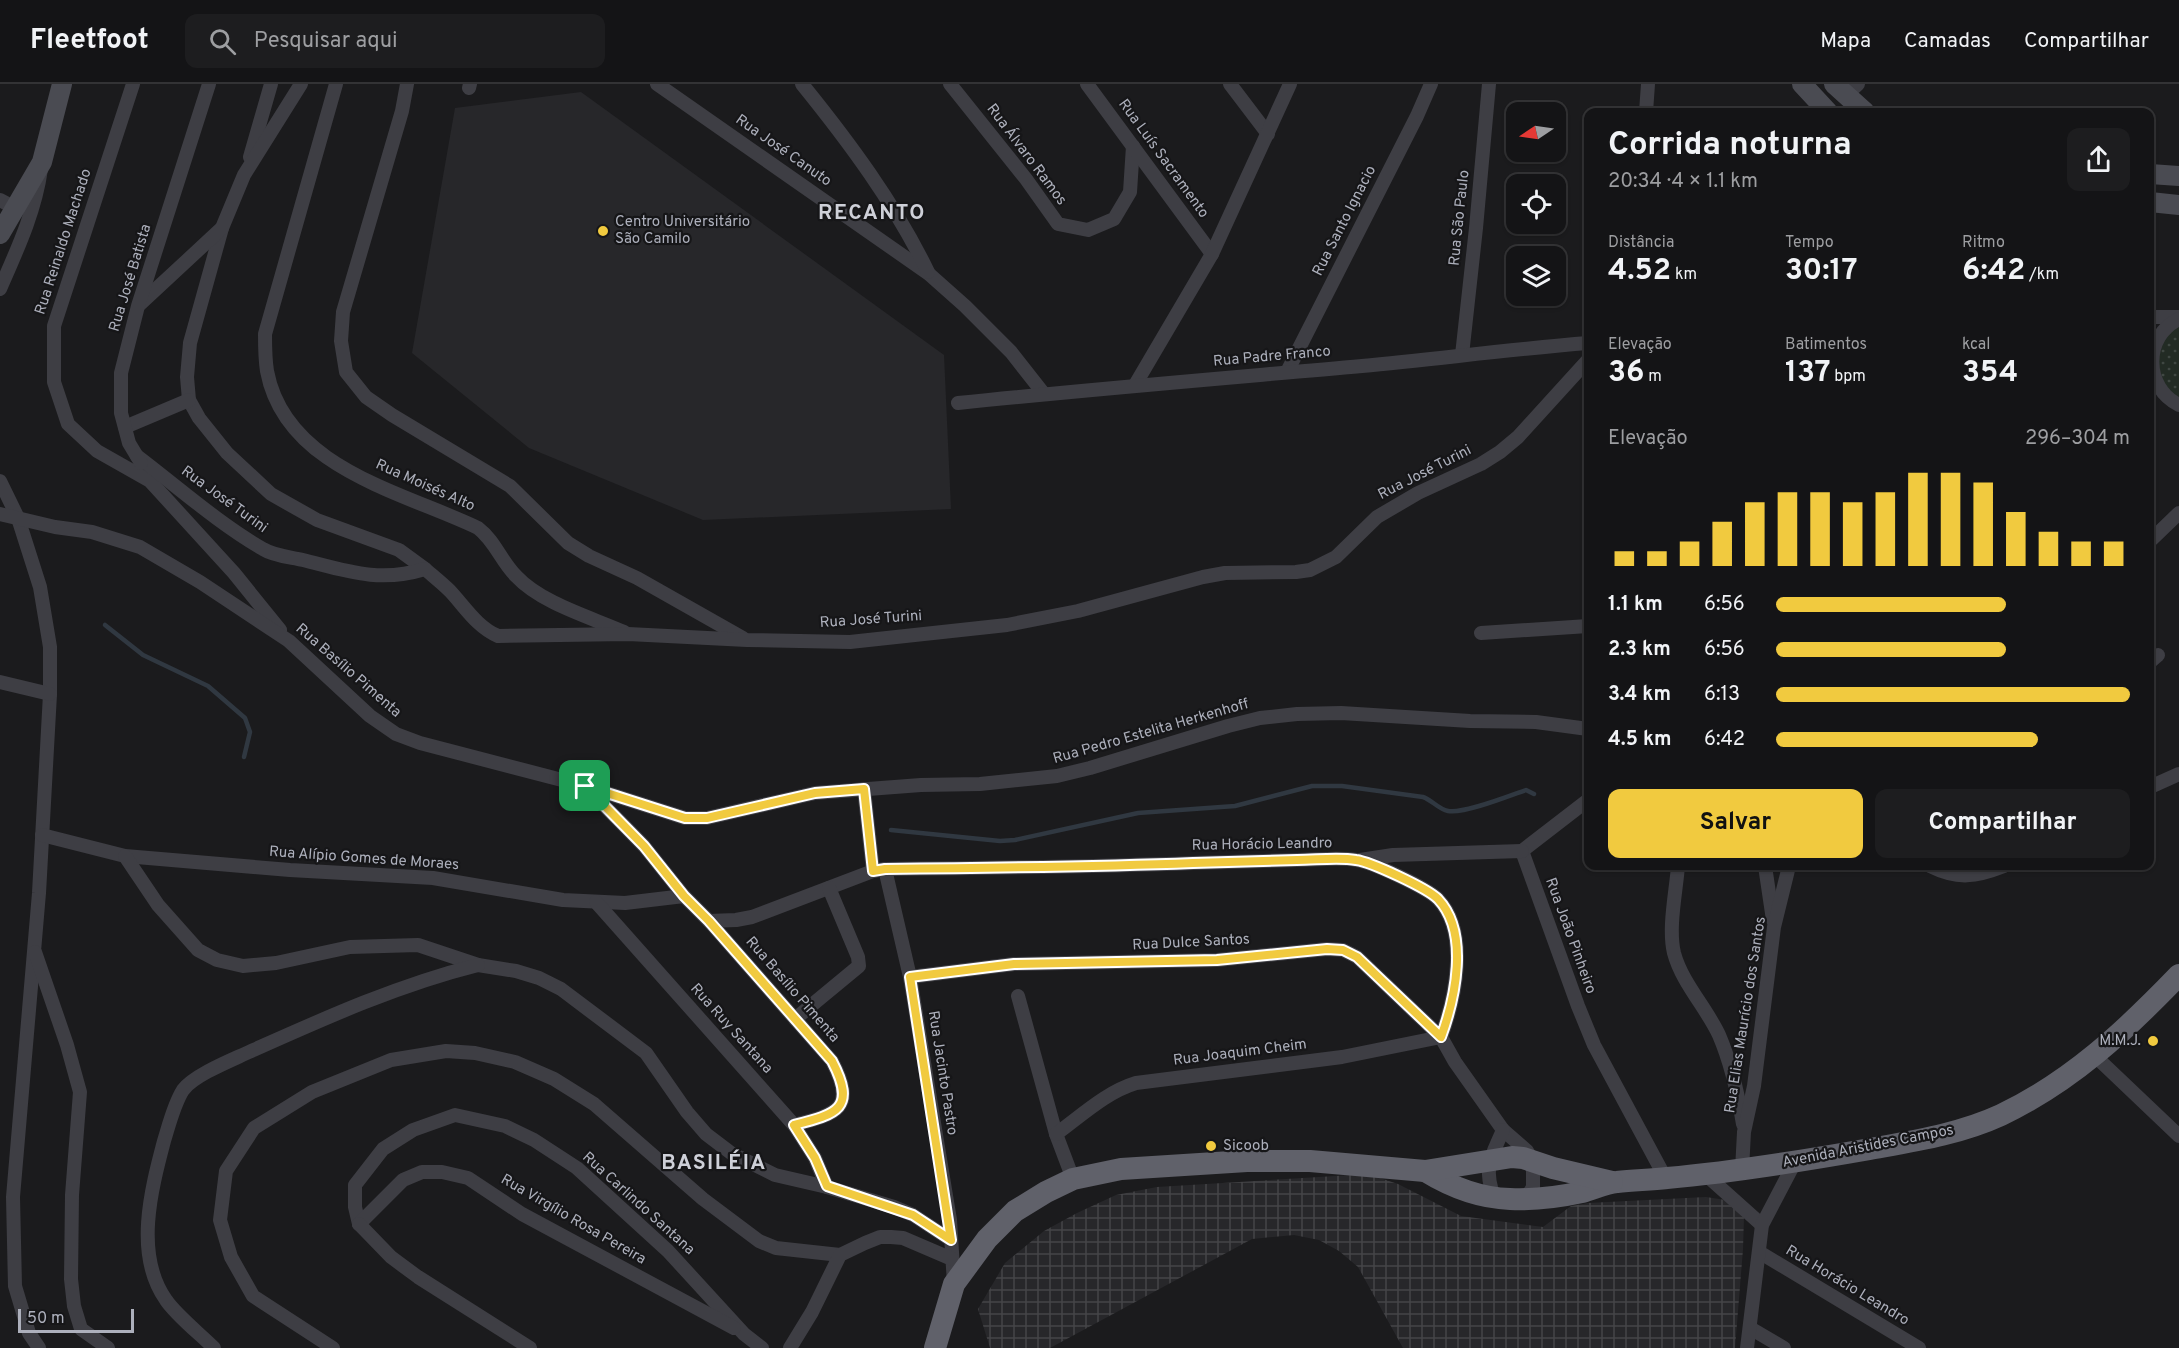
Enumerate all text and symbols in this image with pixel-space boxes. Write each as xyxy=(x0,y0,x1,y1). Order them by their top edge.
search box xyxy=(185,14,605,68)
text: Fleetfoot xyxy=(30,23,149,59)
icon: search xyxy=(206,25,239,58)
text: Pesquisar aqui xyxy=(254,28,398,55)
text: Mapa xyxy=(1820,28,1871,55)
text: Camadas xyxy=(1904,28,1991,55)
text: Compartilhar xyxy=(2024,28,2149,55)
street label: Rua Luís Sacramento xyxy=(1113,96,1213,222)
street label: Rua Álvaro Ramos xyxy=(982,100,1071,209)
north arrow xyxy=(1506,102,1566,162)
map controls xyxy=(1506,102,1566,306)
street label: Rua José Canuto xyxy=(731,111,835,191)
text: Corrida noturna xyxy=(1608,125,1852,167)
button: share xyxy=(2067,128,2130,191)
street label: Rua Santo Ignacio xyxy=(1309,163,1381,279)
street label: Rua Reinaldo Machado xyxy=(31,167,97,317)
street label: Rua São Paulo xyxy=(1446,169,1474,267)
text: 20:34 · 4 × 1.1 km xyxy=(1608,169,1758,195)
button: locate xyxy=(1506,174,1566,234)
district label: RECANTO xyxy=(818,200,926,227)
place label: Centro Universitário São Camilo xyxy=(615,213,750,249)
street label: Rua José Batista xyxy=(106,222,156,334)
marker: Centro Universitário São Camilo xyxy=(596,224,610,238)
text: Distância xyxy=(1608,233,1674,253)
text: Tempo xyxy=(1785,233,1834,253)
text: Ritmo xyxy=(1962,233,2005,253)
button: layers xyxy=(1506,246,1566,306)
text: 4.52 xyxy=(1608,253,1671,290)
text: 30:17 xyxy=(1785,253,1858,290)
text: 6:42 xyxy=(1962,253,2025,290)
text: km xyxy=(1671,265,1697,285)
text: /km xyxy=(2025,265,2059,285)
text: Elevação xyxy=(1608,335,1672,355)
text: Batimentos xyxy=(1785,335,1867,355)
text: kcal xyxy=(1962,335,1990,355)
street label: Rua Padre Franco xyxy=(1212,342,1332,372)
text: 36 xyxy=(1608,355,1644,392)
text: 137 xyxy=(1785,355,1831,392)
text: 354 xyxy=(1962,355,2018,392)
text: m xyxy=(1644,367,1662,387)
text: bpm xyxy=(1831,367,1866,387)
text: Elevação xyxy=(1608,426,1688,452)
text: 296–304 m xyxy=(2025,426,2130,452)
street label: Rua José Turini xyxy=(1375,441,1475,505)
street label: Rua Moisés Alto xyxy=(372,456,478,516)
street label: Rua José Turini xyxy=(177,462,271,538)
text: 1.1 km xyxy=(1608,592,1663,618)
text: 6:56 xyxy=(1704,592,1745,618)
street label: Rua José Turini xyxy=(819,607,923,633)
street label: Rua Basílio Pimenta xyxy=(291,620,405,722)
text: 2.3 km xyxy=(1608,637,1671,663)
text: 6:56 xyxy=(1704,637,1745,663)
text: 3.4 km xyxy=(1608,682,1671,708)
text: 6:13 xyxy=(1704,682,1740,708)
street label: Rua Pedro Estelita Herkenhoff xyxy=(1051,695,1251,769)
text: 4.5 km xyxy=(1608,727,1672,753)
text: 6:42 xyxy=(1704,727,1745,753)
pin xyxy=(559,760,610,811)
icon: arrive xyxy=(568,769,601,802)
button: Salvar xyxy=(1608,789,1863,858)
button: Compartilhar xyxy=(1875,789,2130,858)
street label: Rua Horácio Leandro xyxy=(1191,834,1333,856)
street label: Rua Alípio Gomes de Moraes xyxy=(268,843,460,875)
street label: Rua João Pinheiro xyxy=(1540,875,1600,997)
street label: Rua Elias Maurício dos Santos xyxy=(1721,915,1771,1115)
street label: Rua Dulce Santos xyxy=(1132,930,1250,956)
street label: Rua Basílio Pimenta xyxy=(741,933,843,1047)
street label: Rua Ruy Santana xyxy=(686,980,776,1078)
street label: Rua Jacinto Pastro xyxy=(923,1009,961,1137)
place label: M.M.J. xyxy=(2099,1032,2141,1051)
marker: M.M.J. xyxy=(2146,1034,2160,1048)
street label: Rua Joaquim Cheim xyxy=(1172,1035,1308,1071)
street label: Avenida Aristides Campos xyxy=(1781,1121,1955,1173)
place label: Sicoob xyxy=(1223,1137,1269,1156)
marker: Sicoob xyxy=(1204,1139,1218,1153)
street label: Rua Carlindo Santana xyxy=(578,1148,698,1260)
district label: BASILÉIA xyxy=(661,1149,767,1177)
street label: Rua Virgílio Rosa Pereira xyxy=(497,1171,649,1269)
street label: Rua Horácio Leandro xyxy=(1782,1242,1912,1330)
scale bar xyxy=(18,1306,134,1334)
text: 50 m xyxy=(27,1309,65,1329)

